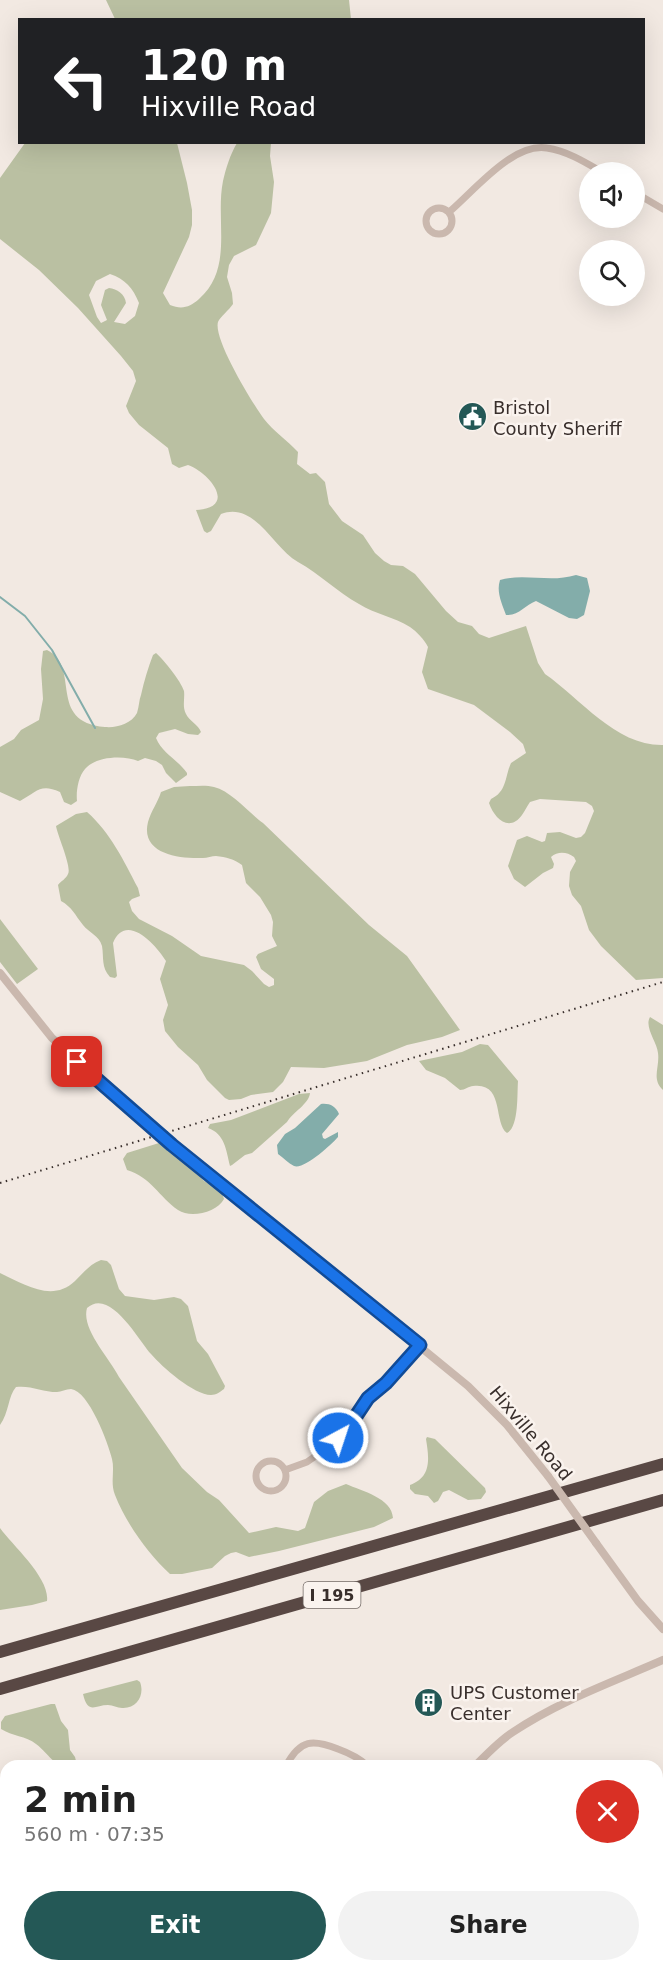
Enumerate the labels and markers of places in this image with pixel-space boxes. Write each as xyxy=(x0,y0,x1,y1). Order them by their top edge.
place label: Bristol County Sheriff xyxy=(493,397,622,439)
public building icon: Bristol County Sheriff xyxy=(456,401,488,433)
pin xyxy=(51,1036,102,1087)
place label: UPS Customer Center xyxy=(450,1682,579,1724)
building icon: UPS Customer Center xyxy=(413,1686,445,1718)

